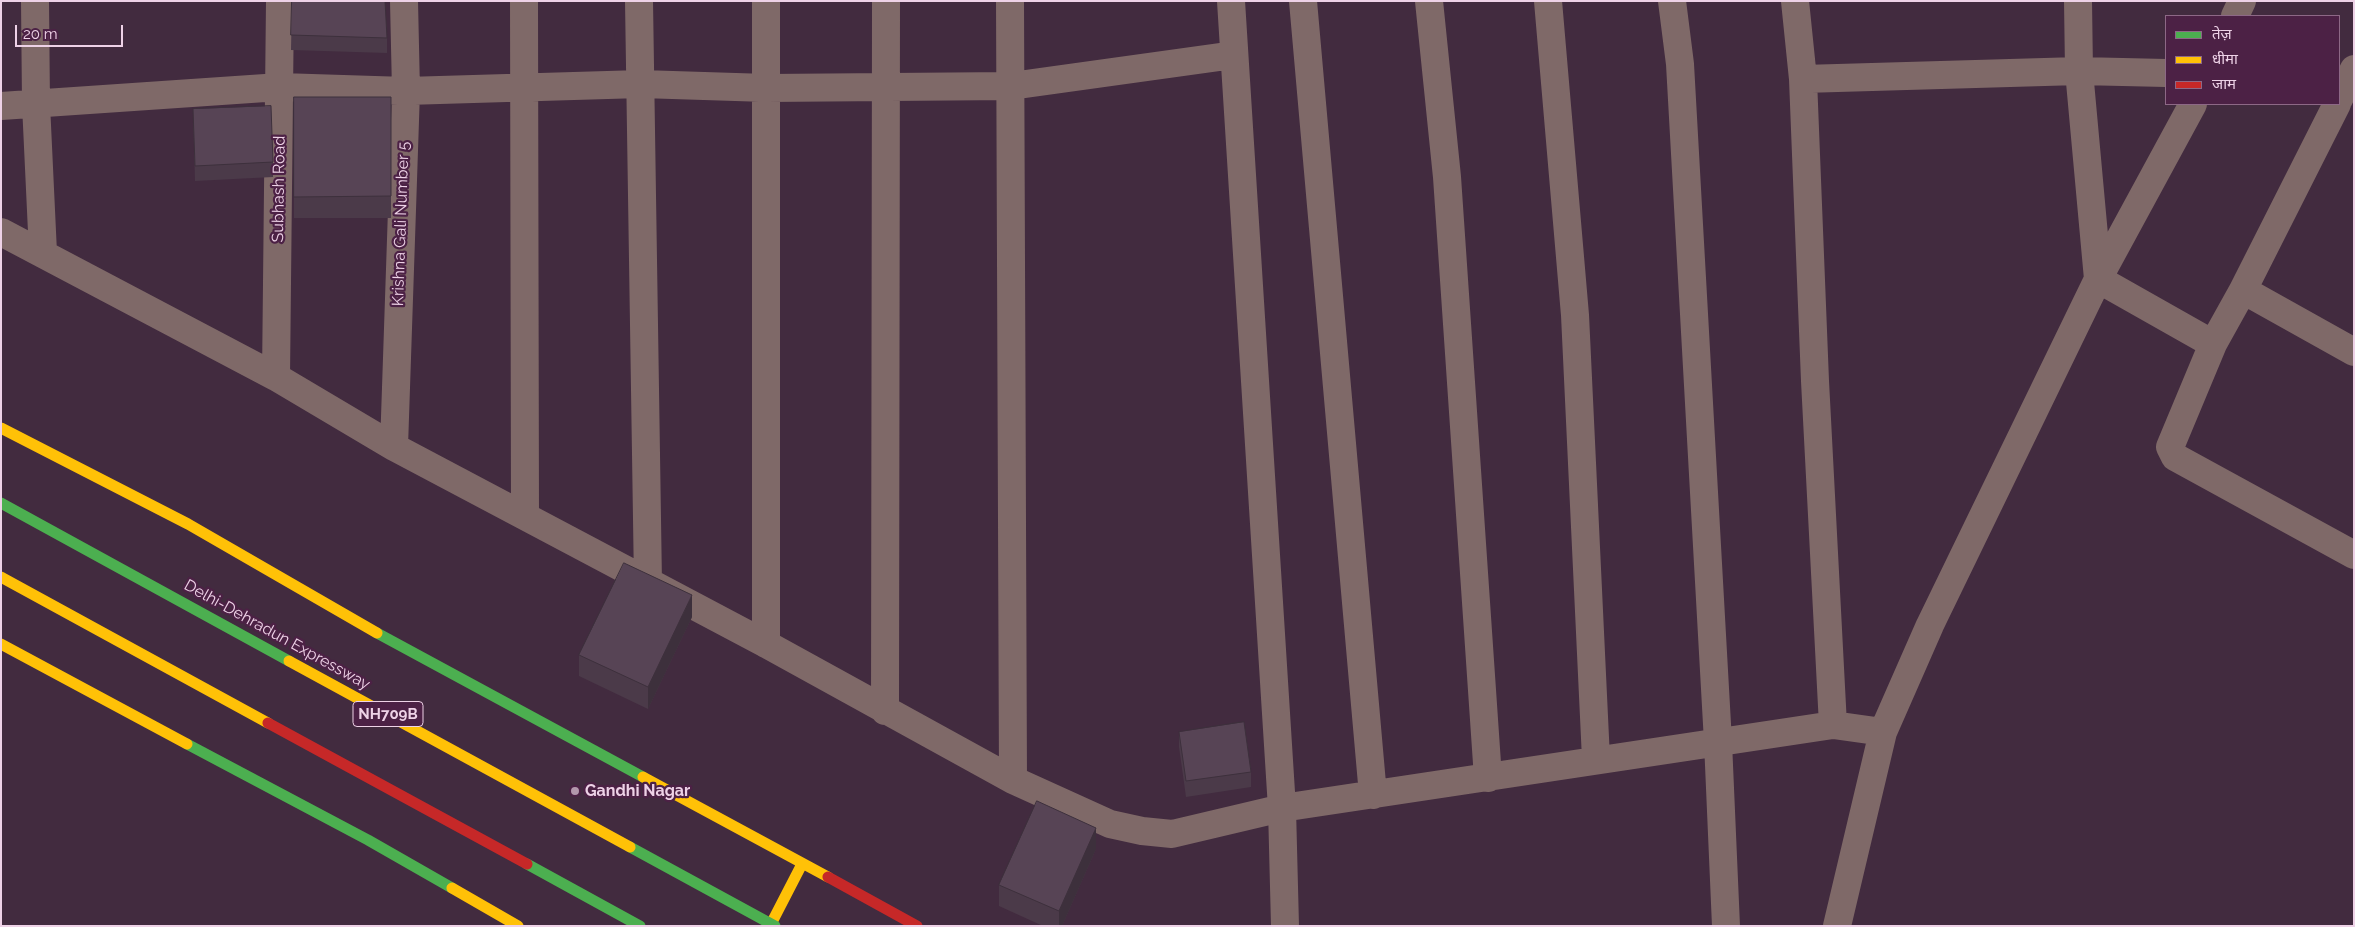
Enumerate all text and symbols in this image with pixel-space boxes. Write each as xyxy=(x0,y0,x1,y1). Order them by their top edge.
scale bar xyxy=(18,15,125,47)
legend xyxy=(2165,15,2340,105)
text: 20 m xyxy=(23,25,58,43)
text: तेज़ xyxy=(2212,25,2232,43)
text: धीमा xyxy=(2212,50,2238,68)
text: जाम xyxy=(2212,75,2236,93)
street label: Subhash Road xyxy=(268,136,290,242)
street label: Krishna Gali Number 5 xyxy=(389,141,413,307)
street label: Delhi-Dehradun Expressway xyxy=(181,576,373,694)
road number: NH709B xyxy=(353,702,423,726)
place label: Gandhi Nagar xyxy=(585,781,690,801)
marker: Gandhi Nagar xyxy=(569,785,581,797)

